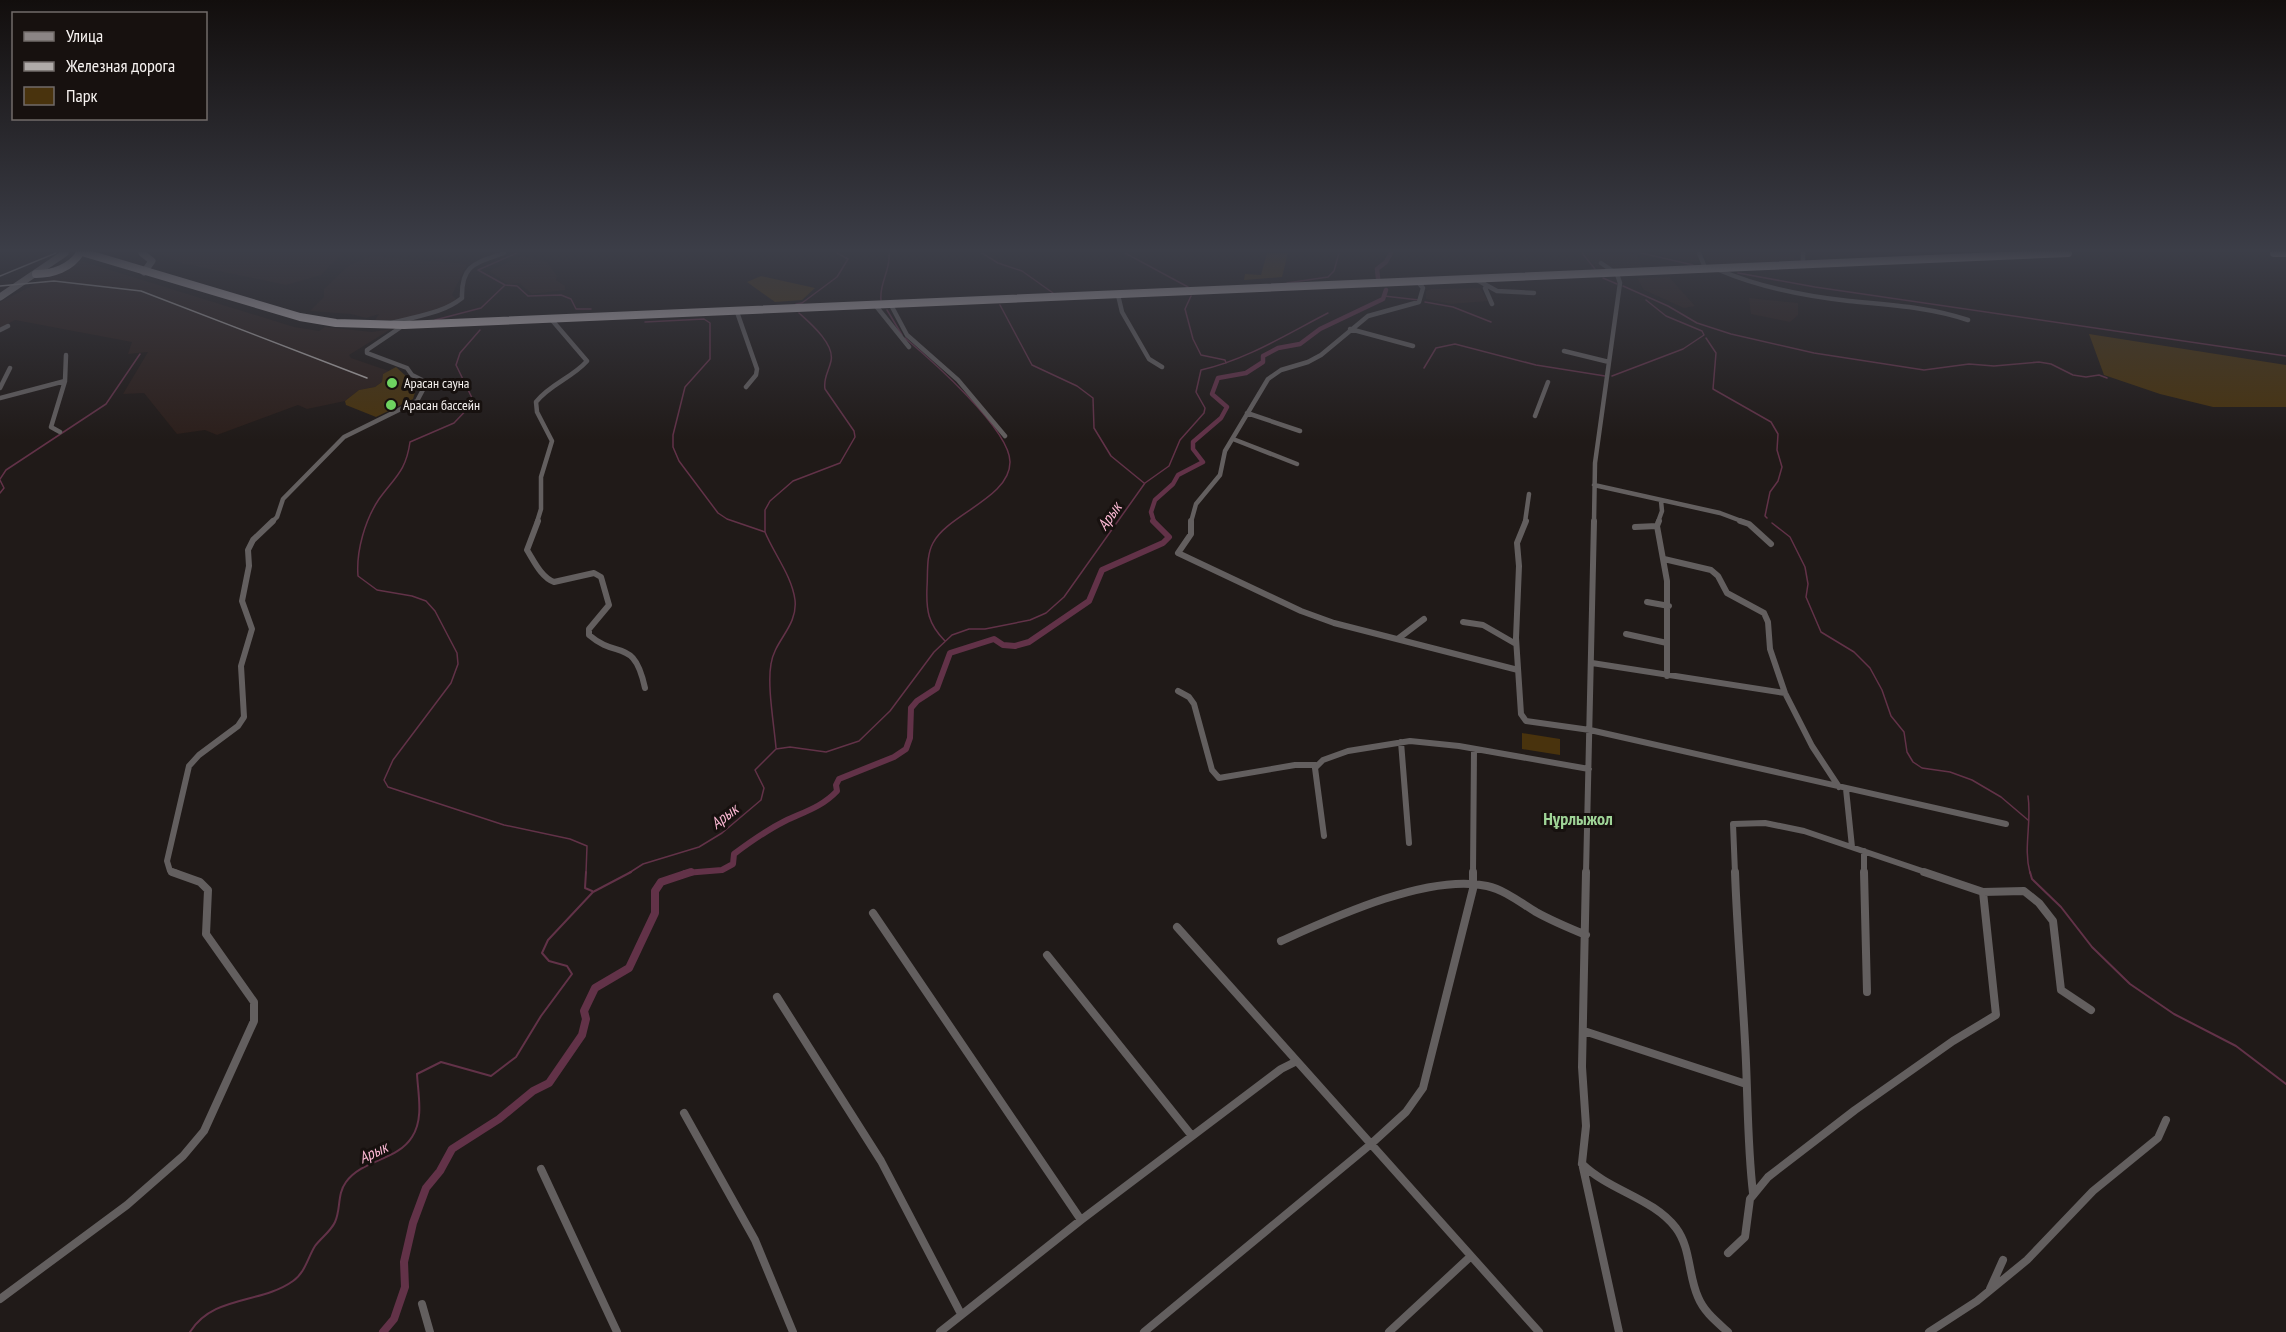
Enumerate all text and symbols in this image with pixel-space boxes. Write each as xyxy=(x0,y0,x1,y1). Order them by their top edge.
legend xyxy=(12,12,207,120)
text: Улица xyxy=(66,24,103,47)
text: Железная дорога xyxy=(65,54,175,77)
text: Парк xyxy=(66,84,97,107)
place label: Арасан сауна xyxy=(404,374,469,392)
marker: Арасан сауна xyxy=(385,376,399,390)
place label: Арасан бассейн xyxy=(403,396,480,414)
marker: Арасан бассейн xyxy=(384,398,398,412)
water label: Арык xyxy=(1092,497,1127,534)
water label: Арык xyxy=(706,798,743,833)
district label: Нұрлыжол xyxy=(1543,807,1613,830)
water label: Арык xyxy=(355,1136,392,1167)

